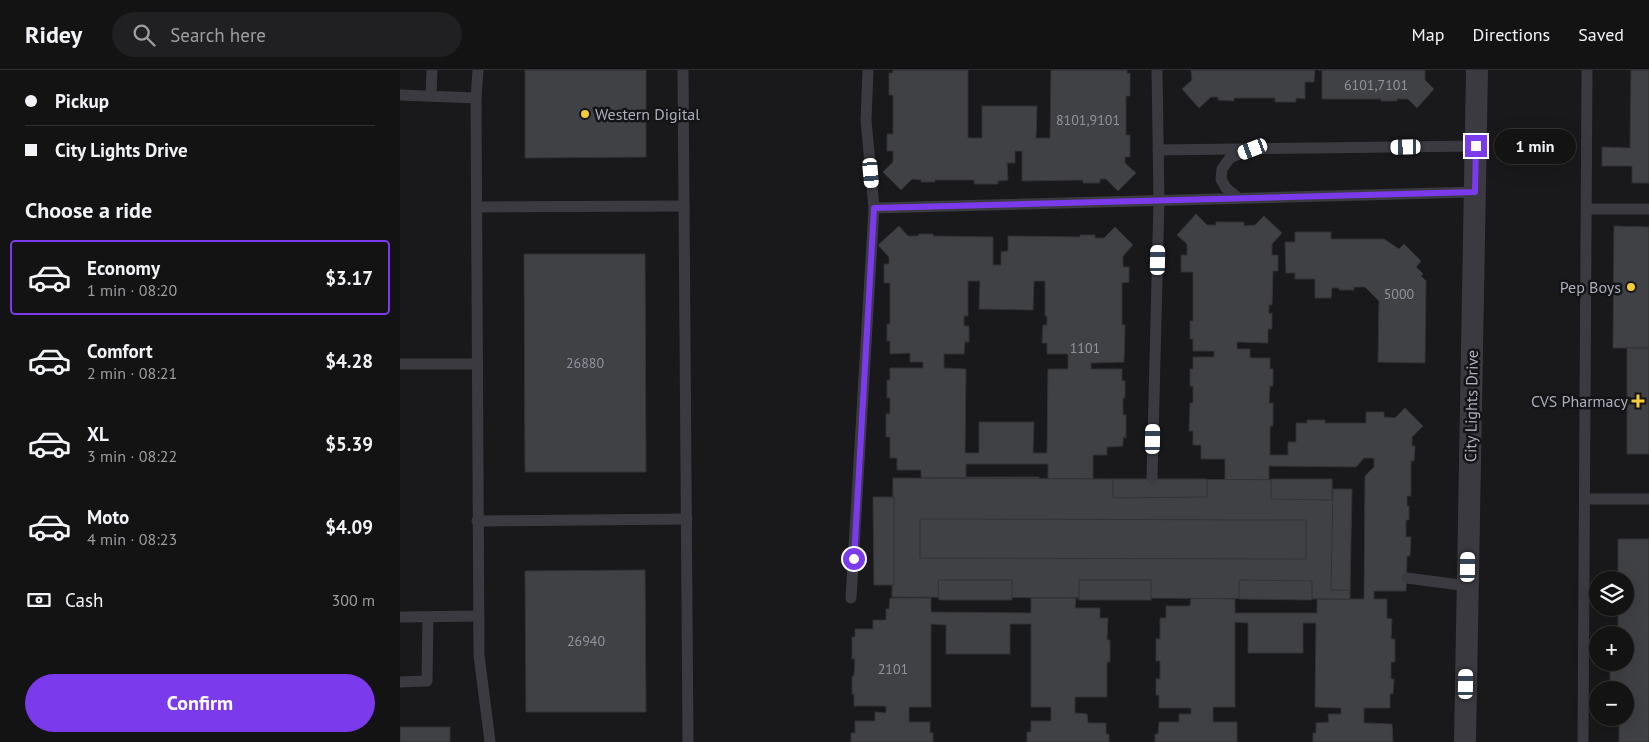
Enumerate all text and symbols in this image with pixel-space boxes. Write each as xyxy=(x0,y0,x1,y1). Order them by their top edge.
search box xyxy=(112,12,462,57)
text: Ridey xyxy=(25,19,82,50)
icon: search xyxy=(130,21,158,49)
text: Search here xyxy=(170,23,266,47)
text: Map xyxy=(1412,23,1444,46)
text: Directions xyxy=(1472,23,1550,46)
text: Saved xyxy=(1578,23,1624,46)
house number: 6101,7101 xyxy=(1344,76,1408,94)
text: Pickup xyxy=(55,89,109,113)
place label: Western Digital xyxy=(595,104,700,124)
marker: Western Digital xyxy=(579,108,591,120)
house number: 8101,9101 xyxy=(1056,111,1120,129)
callout: 1 min xyxy=(1494,128,1576,164)
route end xyxy=(1465,135,1487,157)
text: 1 min xyxy=(1515,136,1555,156)
car xyxy=(1236,137,1269,161)
text: City Lights Drive xyxy=(55,138,188,162)
car xyxy=(1390,139,1421,155)
car xyxy=(862,157,879,189)
text: Choose a ride xyxy=(25,196,152,224)
car xyxy=(1150,245,1165,275)
icon: car xyxy=(27,255,72,300)
text: Economy xyxy=(87,256,160,280)
text: $3.17 xyxy=(325,266,373,290)
place label: Pep Boys xyxy=(1560,277,1621,297)
text: 1 min · 08:20 xyxy=(87,280,177,300)
marker: Pep Boys xyxy=(1625,281,1637,293)
house number: 5000 xyxy=(1384,285,1415,303)
icon: car xyxy=(27,338,72,383)
text: Comfort xyxy=(87,339,153,363)
house number: 1101 xyxy=(1070,339,1100,357)
text: $4.28 xyxy=(325,349,373,373)
street label: City Lights Drive xyxy=(1460,350,1482,462)
house number: 26880 xyxy=(566,354,604,372)
text: 2 min · 08:21 xyxy=(87,363,177,383)
place label: CVS Pharmacy xyxy=(1531,391,1629,411)
marker: CVS Pharmacy xyxy=(1632,395,1644,407)
icon: car xyxy=(27,421,72,466)
text: XL xyxy=(87,422,109,446)
car xyxy=(1145,424,1160,454)
text: $5.39 xyxy=(325,432,373,456)
text: 3 min · 08:22 xyxy=(87,446,177,466)
icon: car xyxy=(27,504,72,549)
text: Moto xyxy=(87,505,129,529)
text: $4.09 xyxy=(325,515,373,539)
text: 4 min · 08:23 xyxy=(87,529,177,549)
route start xyxy=(843,548,865,570)
car xyxy=(1460,552,1475,582)
map controls xyxy=(1589,571,1634,726)
button: layers xyxy=(1589,571,1634,616)
icon: cash xyxy=(25,586,53,614)
text: Cash xyxy=(65,588,103,612)
text: 300 m xyxy=(332,590,375,610)
button: + xyxy=(1589,626,1634,671)
house number: 26940 xyxy=(567,632,605,650)
house number: 2101 xyxy=(878,660,908,678)
car xyxy=(1458,669,1473,699)
button: Confirm xyxy=(25,674,375,732)
button: − xyxy=(1589,681,1634,726)

